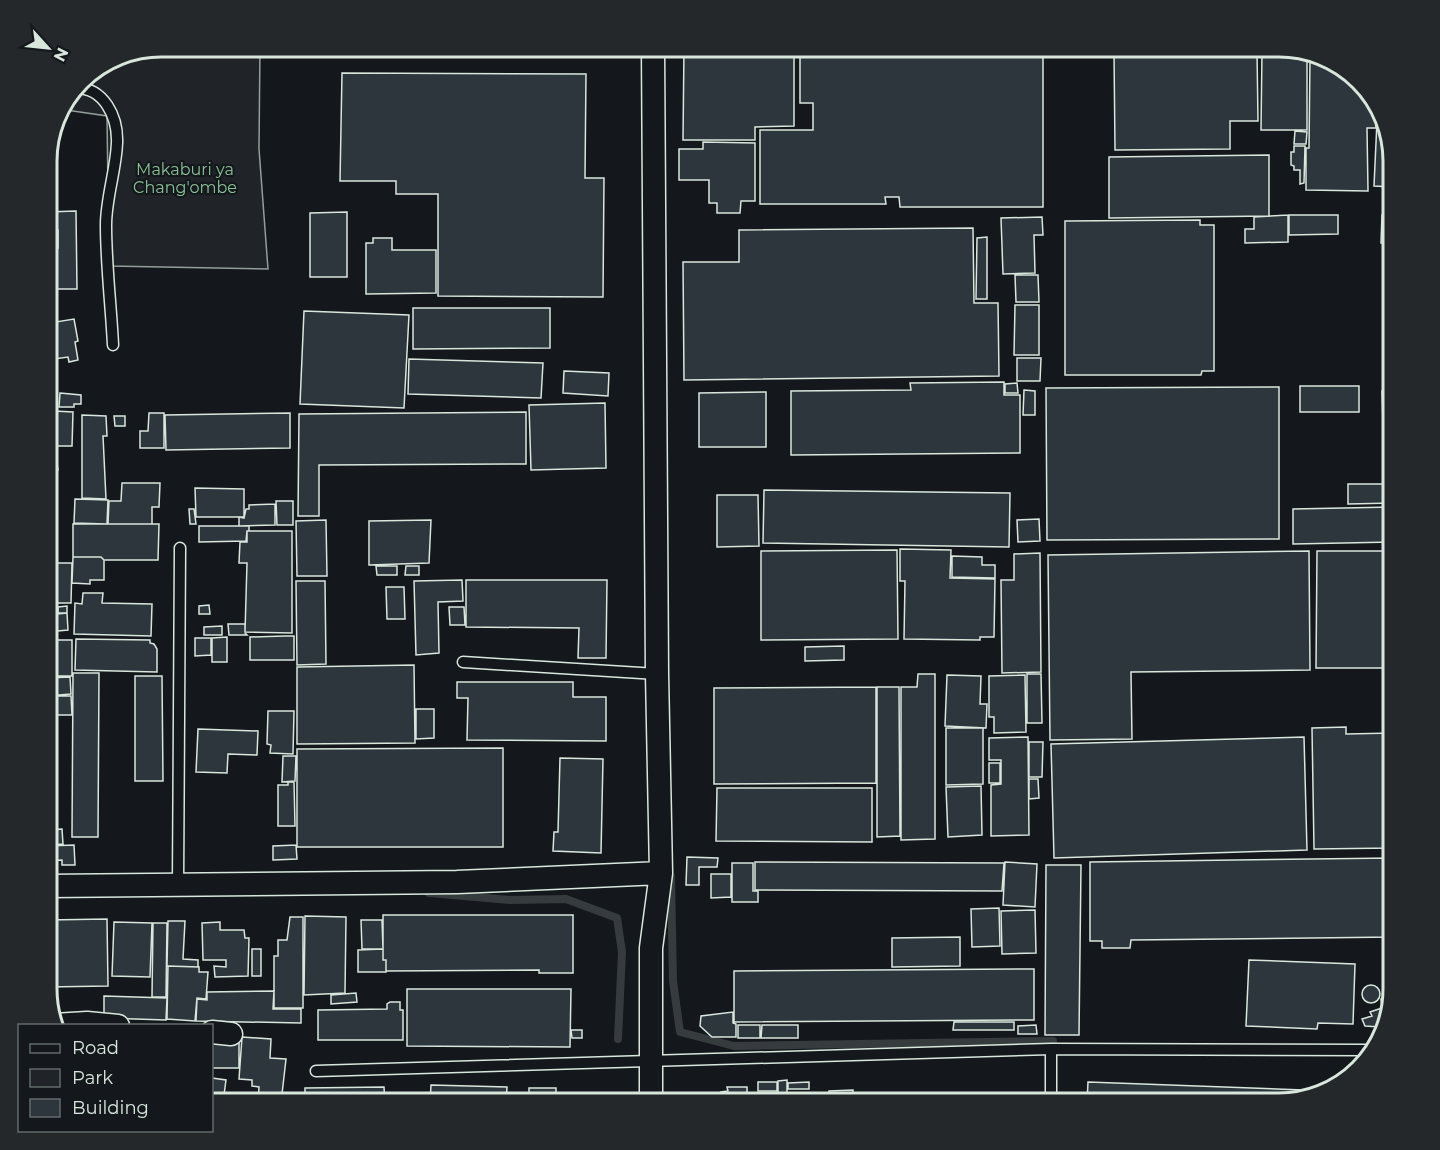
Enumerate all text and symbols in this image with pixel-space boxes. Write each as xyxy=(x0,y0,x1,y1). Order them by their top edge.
north arrow xyxy=(18,18,78,78)
text: N xyxy=(50,45,72,65)
park label: Makaburi ya Chang'ombe xyxy=(133,160,237,197)
legend xyxy=(18,1024,213,1132)
text: Road xyxy=(72,1037,119,1059)
text: Park xyxy=(72,1067,113,1089)
text: Building xyxy=(72,1097,149,1119)

